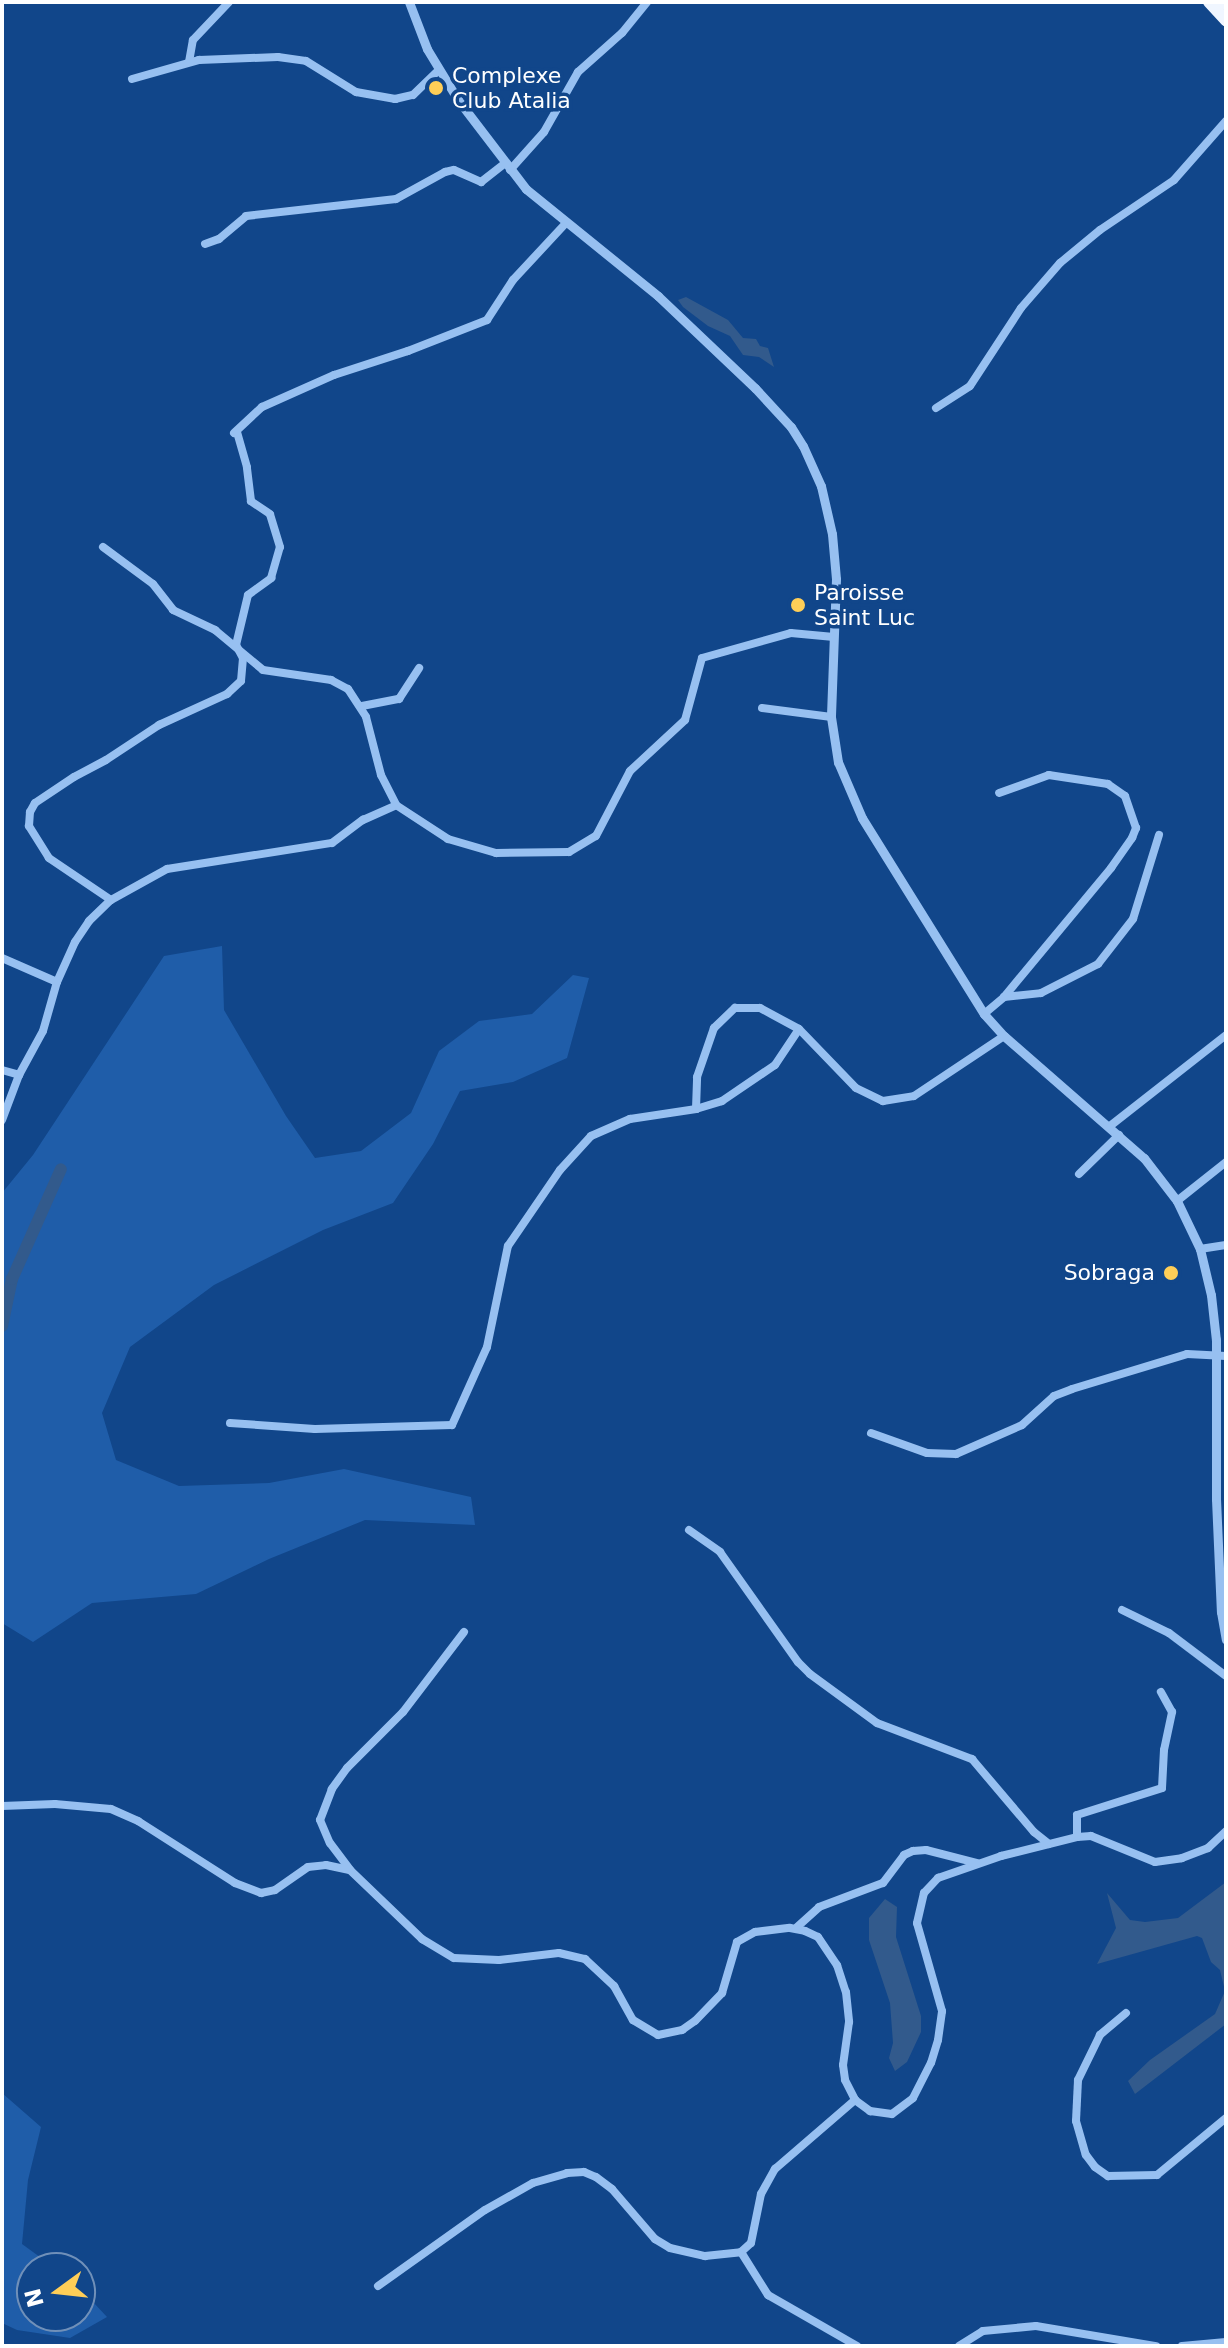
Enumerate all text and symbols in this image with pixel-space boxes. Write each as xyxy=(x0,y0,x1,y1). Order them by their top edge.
place label: Complexe Club Atalia xyxy=(452,62,571,114)
marker: Complexe Club Atalia xyxy=(427,79,445,97)
place label: Paroisse Saint Luc xyxy=(814,579,915,630)
marker: Paroisse Saint Luc xyxy=(789,596,807,614)
place label: Sobraga xyxy=(1064,1260,1155,1286)
marker: Sobraga xyxy=(1162,1264,1180,1282)
north arrow xyxy=(16,2252,96,2332)
text: N xyxy=(20,2286,49,2310)

